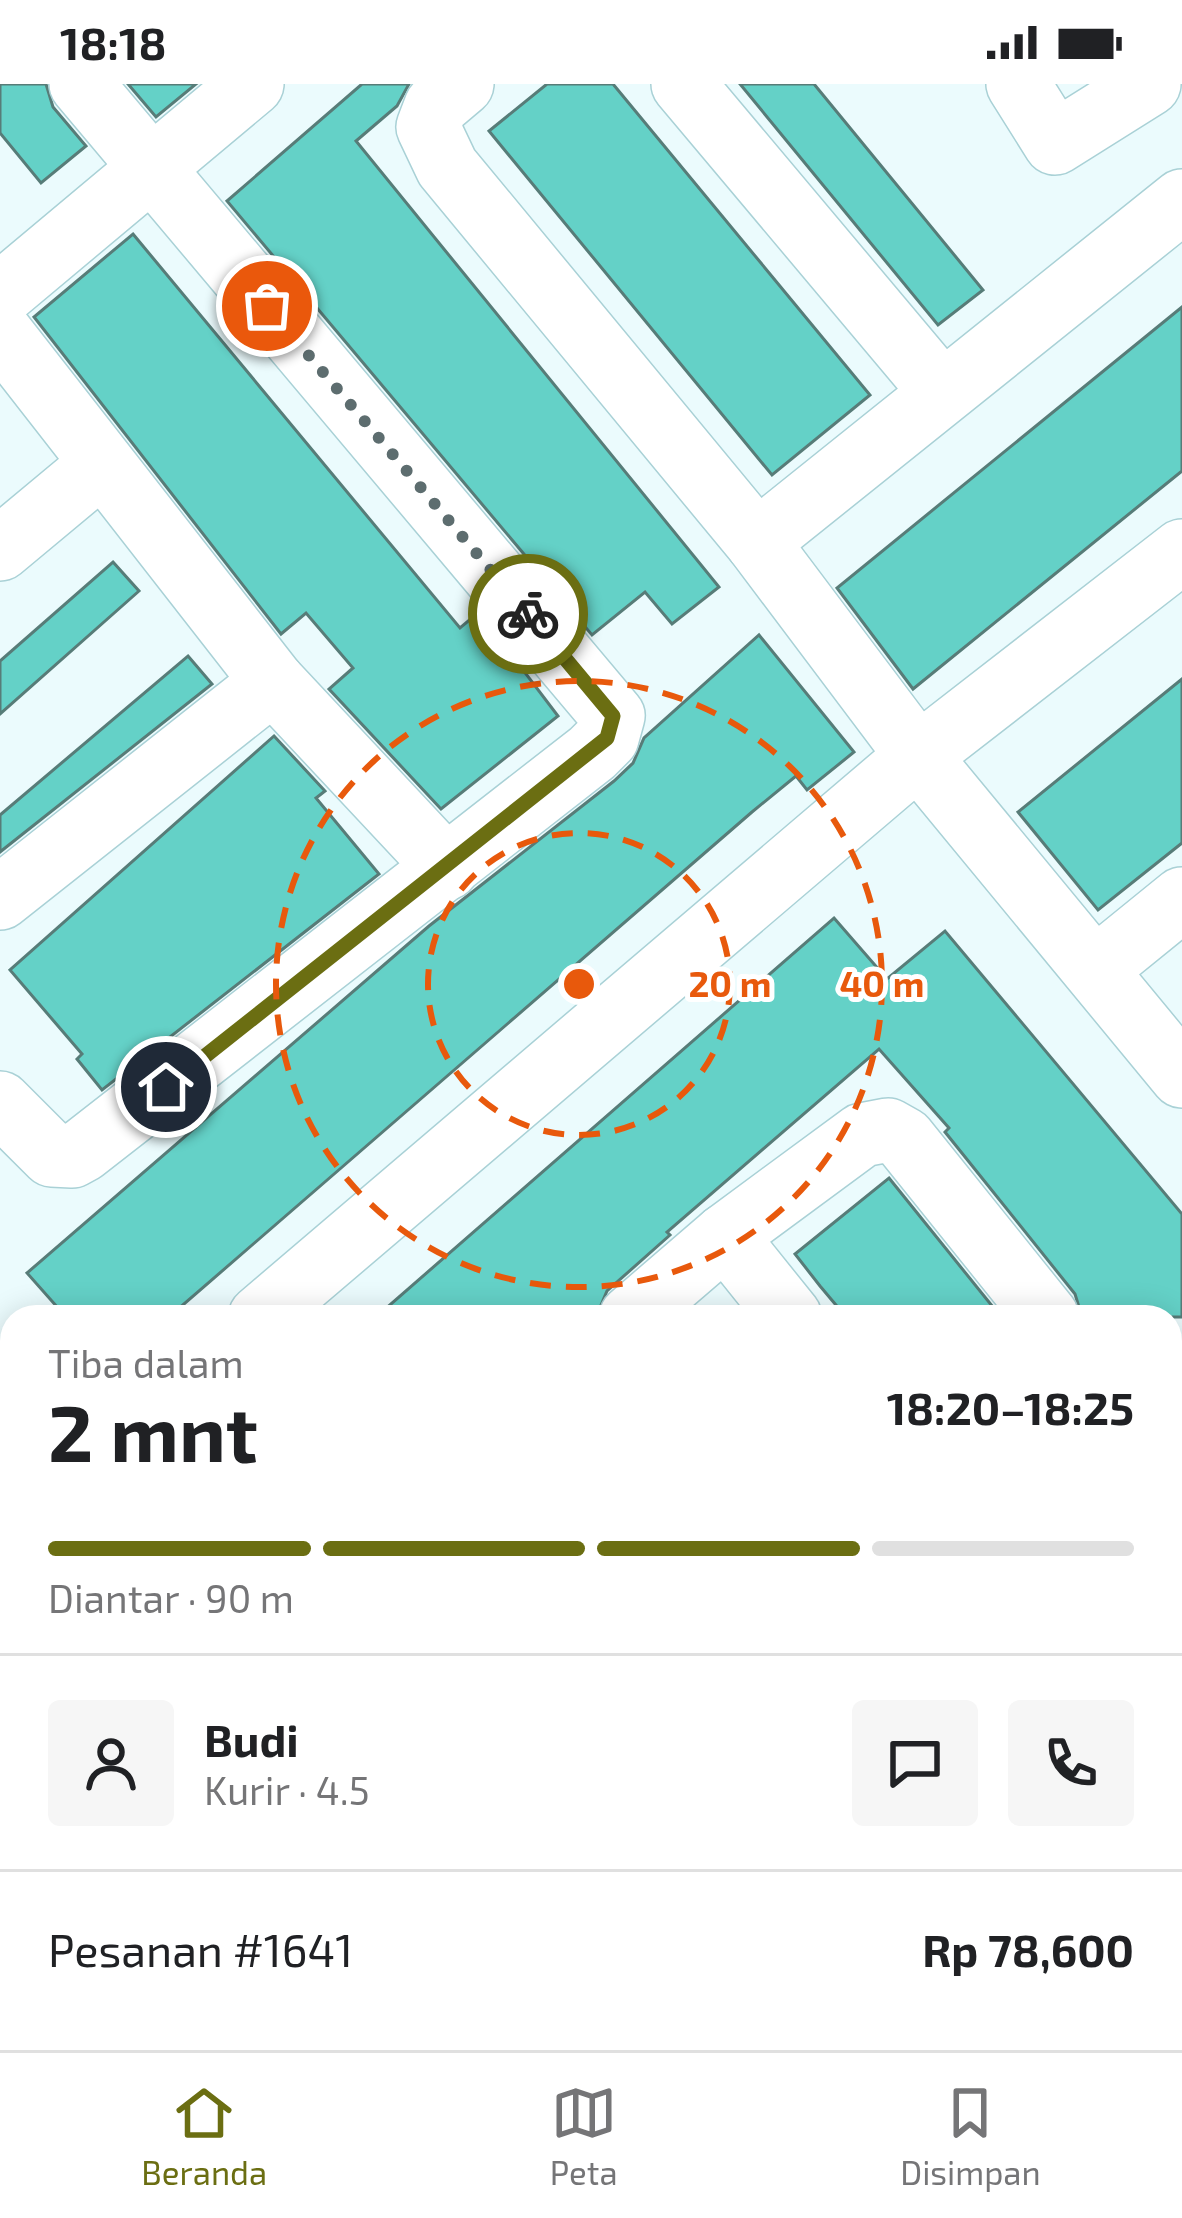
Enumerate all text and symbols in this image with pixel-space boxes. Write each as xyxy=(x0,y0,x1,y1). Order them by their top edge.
text: 18:18 xyxy=(60,15,167,69)
pin xyxy=(216,255,318,357)
icon: bag xyxy=(234,273,300,339)
courier xyxy=(468,554,588,674)
icon: bike xyxy=(495,581,561,647)
text: 20 m xyxy=(688,961,772,1004)
text: 40 m xyxy=(839,961,925,1004)
centre of rings xyxy=(558,963,600,1005)
pin xyxy=(115,1036,217,1138)
icon: home xyxy=(133,1054,199,1120)
text: Tiba dalam xyxy=(48,1339,244,1386)
text: 18:20–18:25 xyxy=(887,1380,1134,1434)
text: 2 mnt xyxy=(48,1384,258,1478)
text: Diantar · 90 m xyxy=(48,1574,294,1621)
button: person xyxy=(48,1700,174,1826)
button: chat xyxy=(852,1700,978,1826)
button: phone xyxy=(1008,1700,1134,1826)
text: Budi xyxy=(204,1712,299,1766)
text: Kurir · 4.5 xyxy=(204,1766,370,1813)
text: Pesanan #1641 xyxy=(48,1922,353,1976)
text: Rp 78,600 xyxy=(922,1922,1134,1976)
tab: Beranda xyxy=(141,2080,267,2192)
tab: Peta xyxy=(550,2080,618,2192)
tab: Disimpan xyxy=(900,2080,1041,2192)

